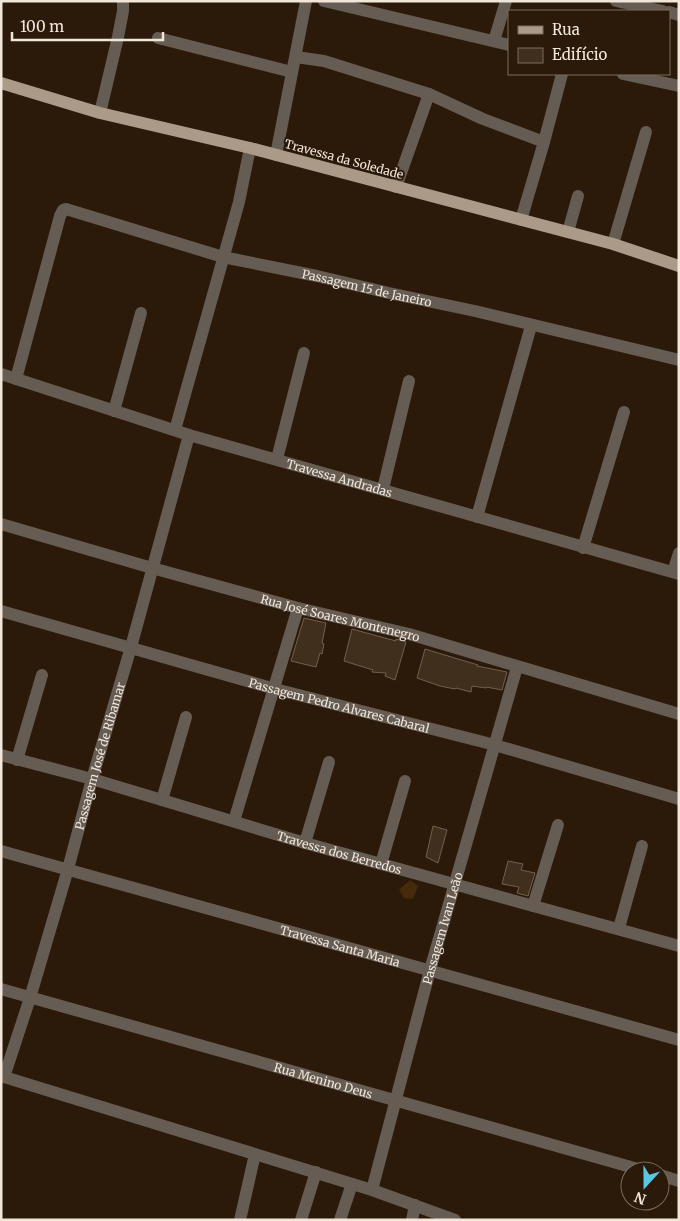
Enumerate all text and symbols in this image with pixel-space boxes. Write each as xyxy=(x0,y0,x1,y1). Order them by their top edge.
scale bar xyxy=(12,10,164,42)
legend xyxy=(508,10,670,75)
text: 100 m xyxy=(20,17,64,36)
text: Rua xyxy=(552,20,580,39)
text: Edifício xyxy=(552,45,608,64)
street label: Travessa da Soledade xyxy=(283,136,405,182)
street label: Passagem 15 de Janeiro xyxy=(301,266,433,309)
street label: Travessa Andradas xyxy=(285,456,394,500)
street label: Rua José Soares Montenegro xyxy=(259,591,422,644)
street label: Passagem Pedro Alvares Cabaral xyxy=(247,674,431,736)
street label: Passagem José de Ribamar xyxy=(71,680,128,831)
street label: Travessa dos Berredos xyxy=(275,827,404,877)
street label: Passagem Ivan Leão xyxy=(419,870,465,986)
street label: Travessa Santa Maria xyxy=(278,922,402,970)
street label: Rua Menino Deus xyxy=(272,1059,374,1101)
north arrow xyxy=(620,1161,670,1211)
text: N xyxy=(632,1188,649,1209)

